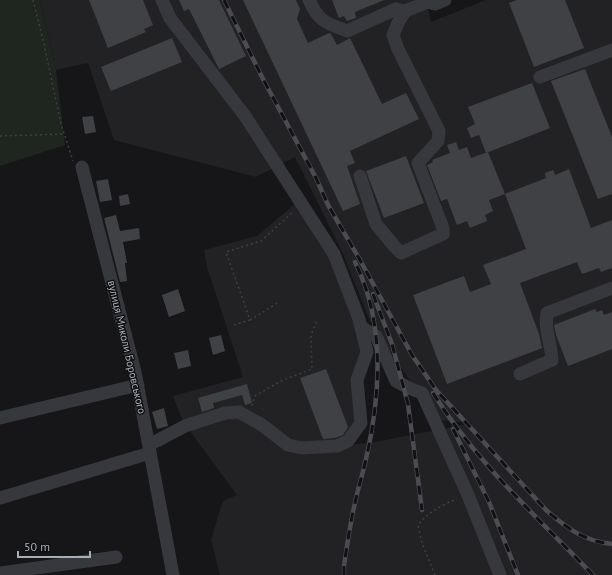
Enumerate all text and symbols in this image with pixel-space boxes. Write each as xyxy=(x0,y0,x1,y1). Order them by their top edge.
street label: вулиця Миколи Боровського xyxy=(105,279,149,415)
scale bar xyxy=(18,533,90,559)
text: 50 m xyxy=(24,539,50,554)

